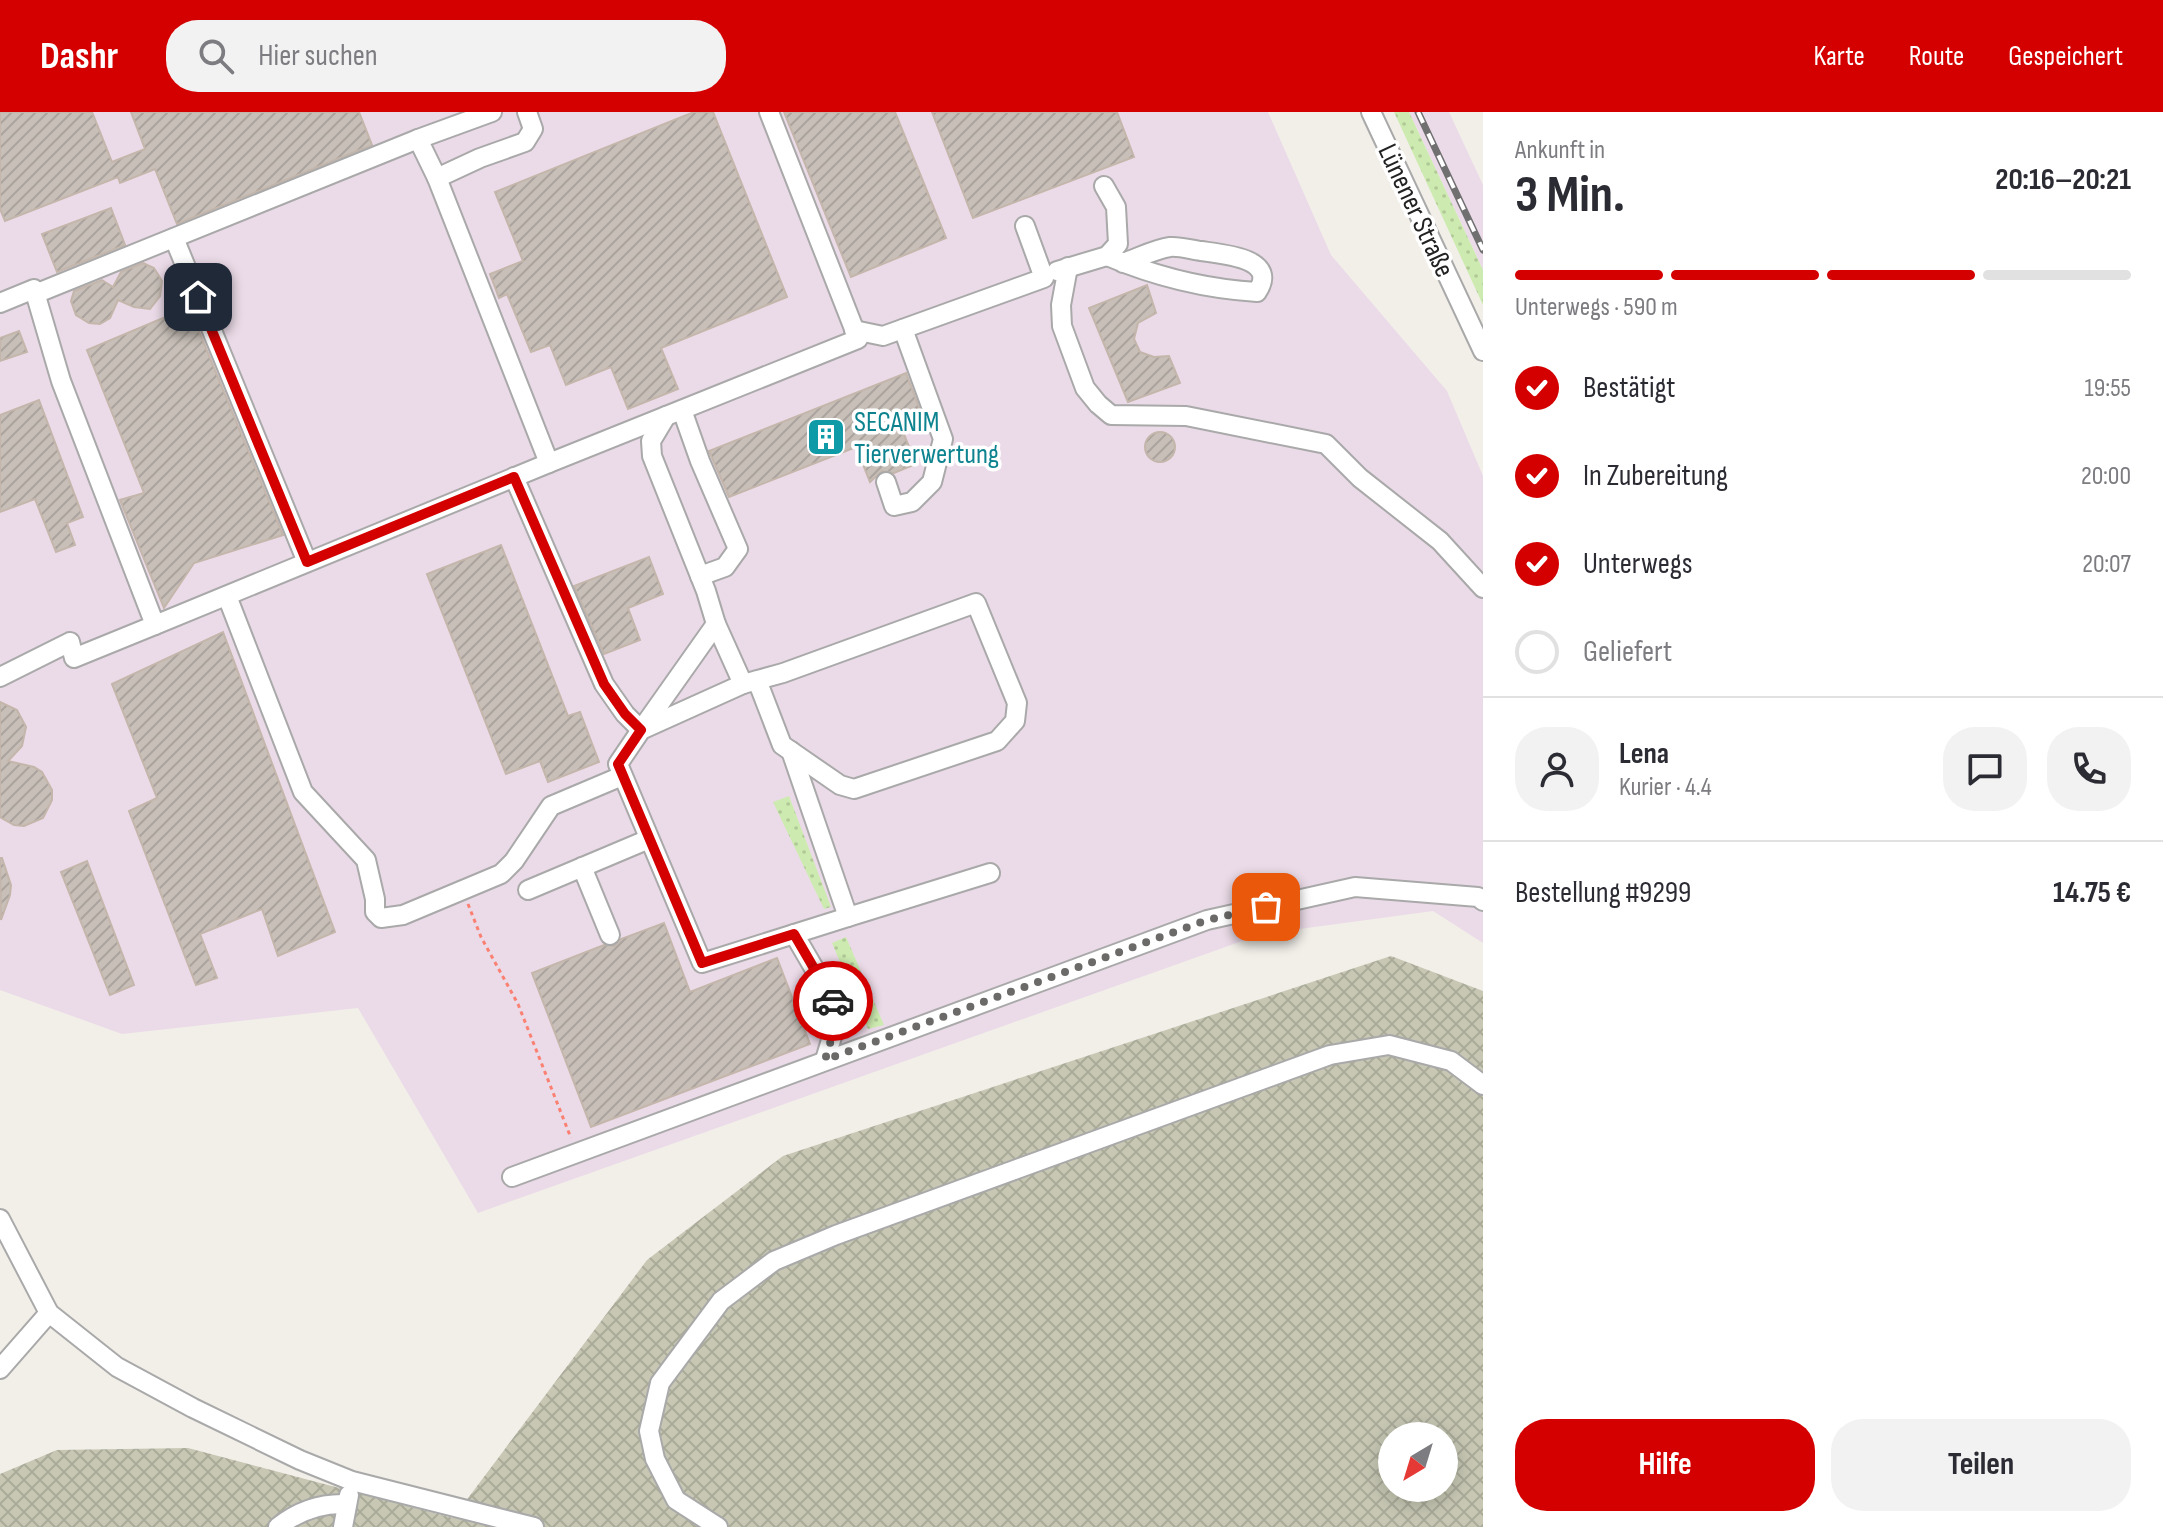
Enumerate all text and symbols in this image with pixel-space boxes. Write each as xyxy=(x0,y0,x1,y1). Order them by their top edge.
search box xyxy=(166,20,726,92)
text: Dashr xyxy=(40,34,118,79)
icon: search xyxy=(194,34,238,78)
text: Hier suchen xyxy=(258,38,378,74)
text: Karte xyxy=(1814,40,1865,73)
text: Route xyxy=(1909,40,1964,73)
text: Gespeichert xyxy=(2008,40,2123,73)
text: Ankunft in xyxy=(1515,135,1605,166)
street label: Lünener Straße xyxy=(1370,139,1461,282)
text: 20:16–20:21 xyxy=(1995,162,2131,198)
text: 3 Min. xyxy=(1515,164,1625,227)
pin xyxy=(164,263,232,331)
icon: home xyxy=(176,275,220,319)
text: Unterwegs · 590 m xyxy=(1515,292,1678,323)
icon: check xyxy=(1515,366,1559,410)
text: Bestätigt xyxy=(1583,370,1675,406)
text: 19:55 xyxy=(2085,373,2131,404)
place label: SECANIM Tierverwertung xyxy=(854,406,999,471)
building icon: SECANIM Tierverwertung xyxy=(805,416,847,458)
icon: check xyxy=(1515,454,1559,498)
text: In Zubereitung xyxy=(1583,458,1728,494)
text: 20:00 xyxy=(2081,461,2131,492)
icon: check xyxy=(1515,542,1559,586)
text: Unterwegs xyxy=(1583,546,1692,582)
text: 20:07 xyxy=(2082,549,2131,580)
text: Geliefert xyxy=(1583,634,1672,670)
button: person xyxy=(1515,727,1599,811)
button: chat xyxy=(1943,727,2027,811)
button: phone xyxy=(2047,727,2131,811)
text: Lena xyxy=(1619,736,1669,772)
text: Kurier · 4.4 xyxy=(1619,772,1712,803)
pin xyxy=(1232,873,1300,941)
text: Bestellung #9299 xyxy=(1515,875,1691,911)
text: 14.75 € xyxy=(2053,875,2131,911)
icon: bag xyxy=(1244,885,1288,929)
courier xyxy=(793,961,873,1041)
icon: car xyxy=(811,979,855,1023)
button: Hilfe xyxy=(1515,1419,1815,1511)
button: Teilen xyxy=(1831,1419,2131,1511)
north arrow xyxy=(1378,1422,1458,1502)
map controls xyxy=(1378,1422,1458,1502)

